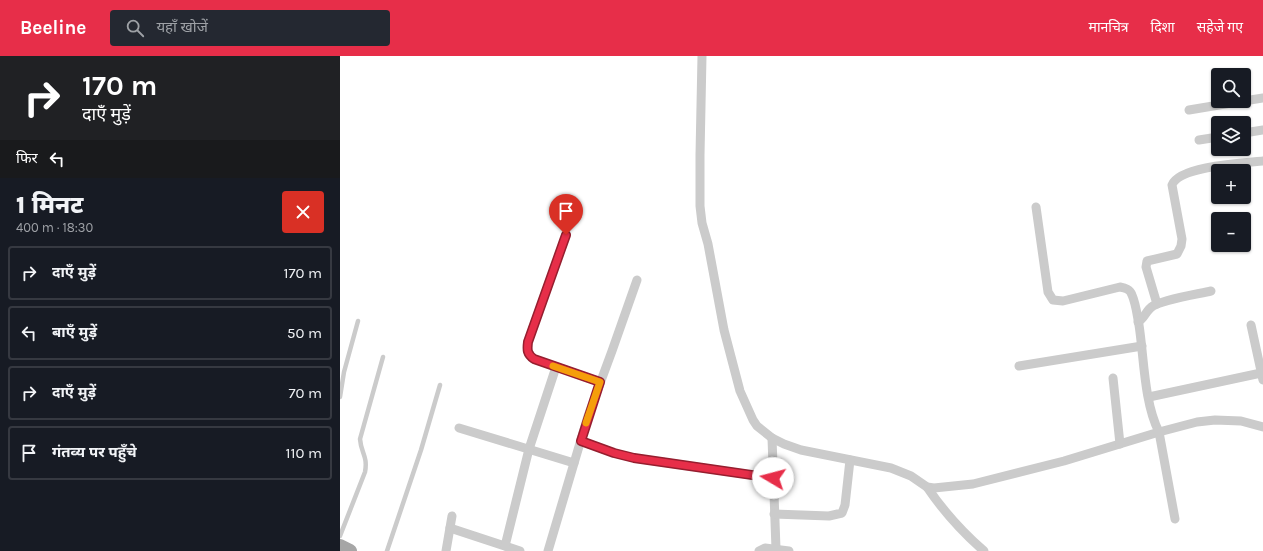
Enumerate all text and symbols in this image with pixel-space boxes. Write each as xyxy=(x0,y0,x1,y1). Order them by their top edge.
search box xyxy=(110,10,390,46)
text: Beeline xyxy=(20,17,86,39)
icon: search xyxy=(124,17,146,39)
text: यहाँ खोजें xyxy=(156,18,208,36)
text: मानचित्र xyxy=(1089,19,1129,36)
text: दिशा xyxy=(1151,19,1175,36)
text: सहेजे गए xyxy=(1197,19,1243,36)
map controls xyxy=(1211,68,1251,252)
button: search xyxy=(1211,68,1251,108)
text: 170 m xyxy=(82,69,157,102)
icon: right xyxy=(16,72,68,124)
text: दाएँ मुड़ें xyxy=(82,103,131,125)
button: layers xyxy=(1211,116,1251,156)
icon: left xyxy=(46,148,68,170)
text: फिर xyxy=(16,149,38,167)
button: + xyxy=(1211,164,1251,204)
text: 1 मिनट xyxy=(16,191,83,219)
button: close xyxy=(282,191,324,233)
pin xyxy=(549,194,583,235)
icon: arrive xyxy=(555,200,577,222)
button: − xyxy=(1211,212,1251,252)
text: 400 m · 18:30 xyxy=(16,220,93,235)
icon: right xyxy=(18,262,40,284)
text: दाएँ मुड़ें xyxy=(52,263,96,281)
text: 170 m xyxy=(284,264,322,282)
icon: left xyxy=(18,322,40,344)
text: बाएँ मुड़ें xyxy=(52,323,97,341)
text: 50 m xyxy=(287,324,322,342)
icon: right xyxy=(18,382,40,404)
text: दाएँ मुड़ें xyxy=(52,383,96,401)
text: 70 m xyxy=(288,384,322,402)
icon: arrive xyxy=(18,442,40,464)
text: गंतव्य पर पहुँचे xyxy=(52,443,137,461)
text: 110 m xyxy=(286,444,322,462)
position arrow xyxy=(752,457,794,499)

